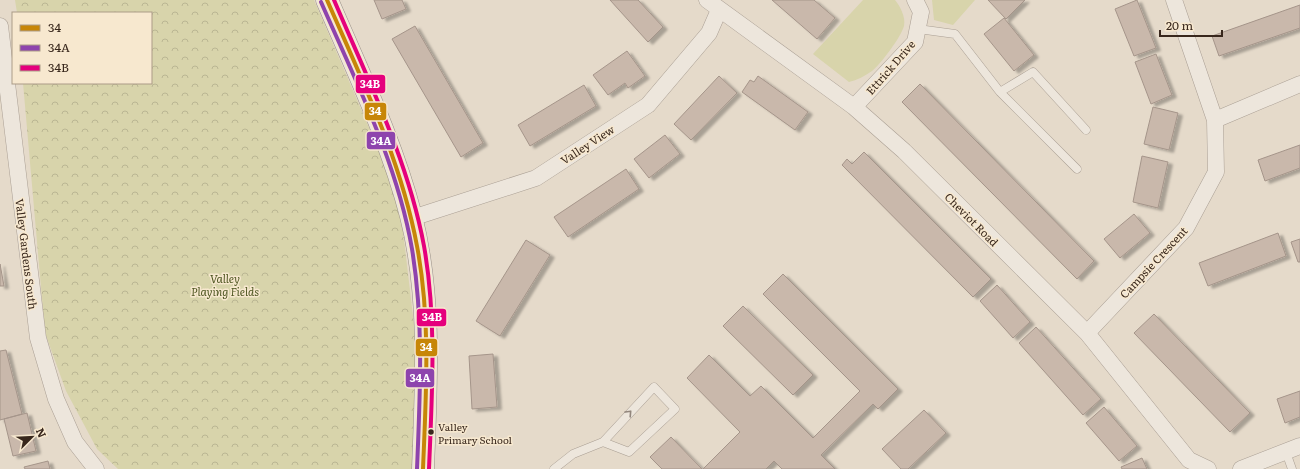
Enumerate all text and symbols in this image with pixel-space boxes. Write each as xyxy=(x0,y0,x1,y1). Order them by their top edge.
legend xyxy=(12,12,152,84)
scale bar xyxy=(1160,12,1222,38)
text: 20 m xyxy=(1166,16,1193,34)
text: 34 xyxy=(48,18,61,36)
street label: Ettrick Drive xyxy=(862,36,918,98)
text: 34A xyxy=(48,38,70,56)
text: 34B xyxy=(48,58,69,76)
line badge: 34B xyxy=(355,74,386,94)
text: 34B xyxy=(360,75,381,91)
line badge: 34 xyxy=(364,102,387,121)
text: 34 xyxy=(369,102,382,118)
street label: Valley View xyxy=(557,120,618,167)
line badge: 34A xyxy=(366,131,396,150)
text: 34A xyxy=(370,132,392,148)
street label: Cheviot Road xyxy=(942,189,1003,250)
street label: Valley Gardens South xyxy=(12,198,42,310)
street label: Campsie Crescent xyxy=(1115,222,1191,301)
park label: Valley Playing Fields xyxy=(191,270,259,299)
line badge: 34B xyxy=(416,308,447,327)
text: 34B xyxy=(422,308,443,324)
line badge: 34 xyxy=(415,338,438,357)
text: 34 xyxy=(420,338,433,354)
line badge: 34A xyxy=(405,368,435,388)
text: 34A xyxy=(409,369,431,385)
one-way arrow xyxy=(625,410,632,418)
north arrow xyxy=(12,417,52,457)
place label: Valley Primary School xyxy=(438,419,513,447)
text: N xyxy=(33,425,51,440)
marker: Valley Primary School xyxy=(426,427,436,437)

